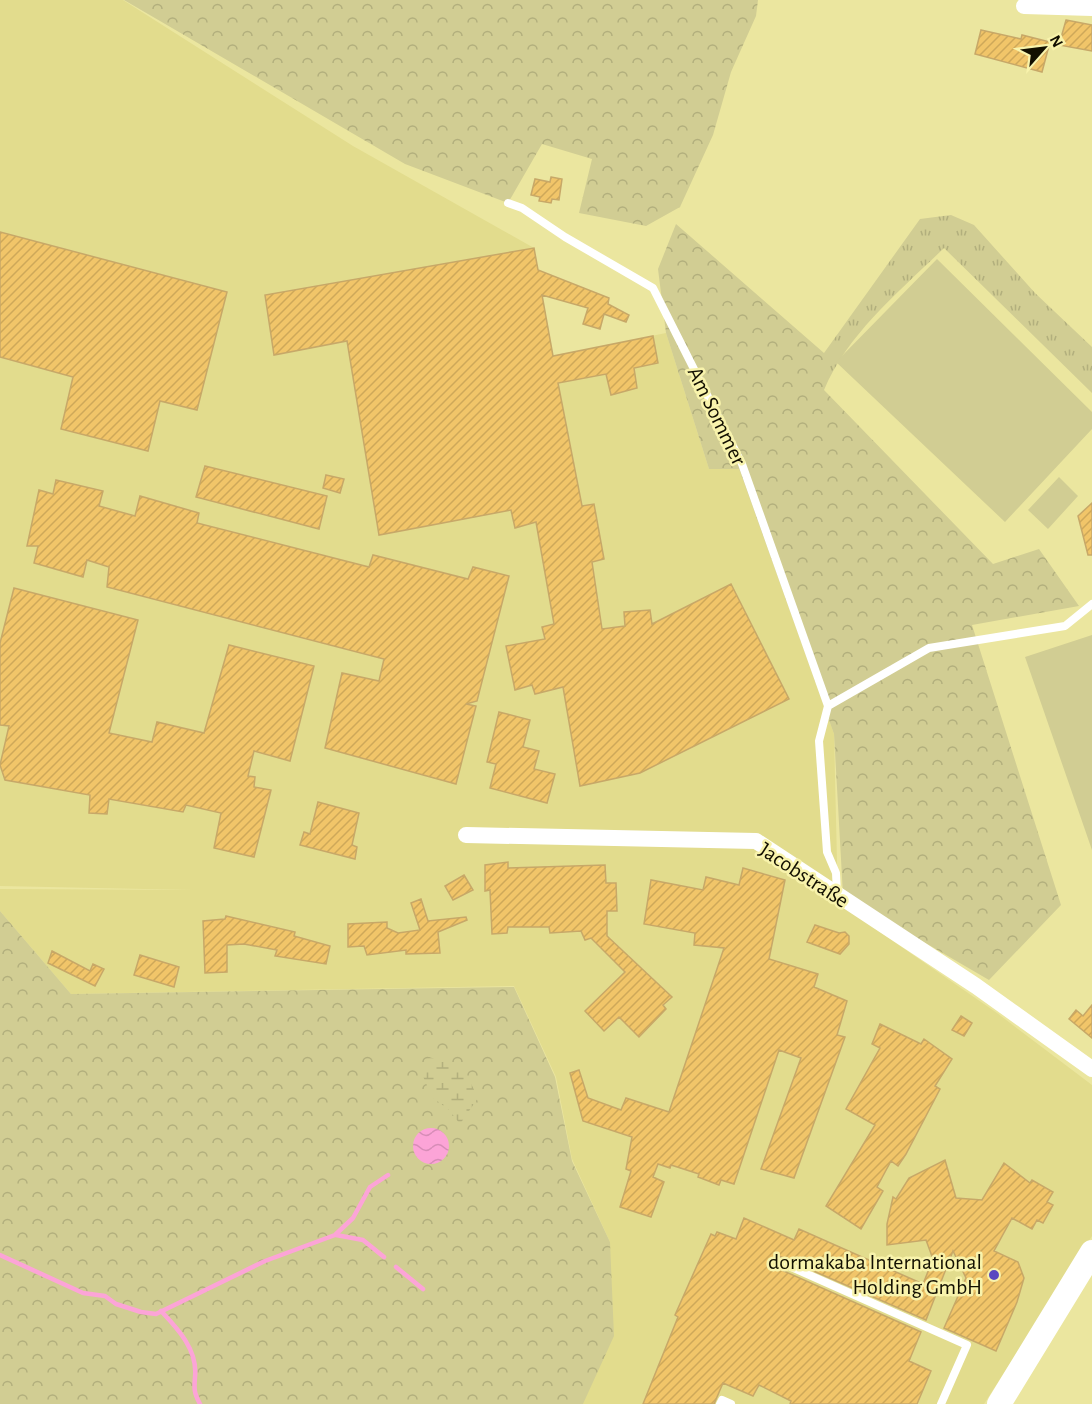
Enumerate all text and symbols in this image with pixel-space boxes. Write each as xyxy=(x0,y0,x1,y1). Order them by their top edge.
north arrow xyxy=(1014,18,1074,78)
text: N xyxy=(1047,33,1066,50)
street label: Am Sommer xyxy=(684,363,750,469)
street label: Jacobstraße xyxy=(755,838,853,912)
place label: dormakaba International Holding GmbH xyxy=(768,1251,982,1298)
marker: dormakaba International Holding GmbH xyxy=(987,1268,1001,1282)

